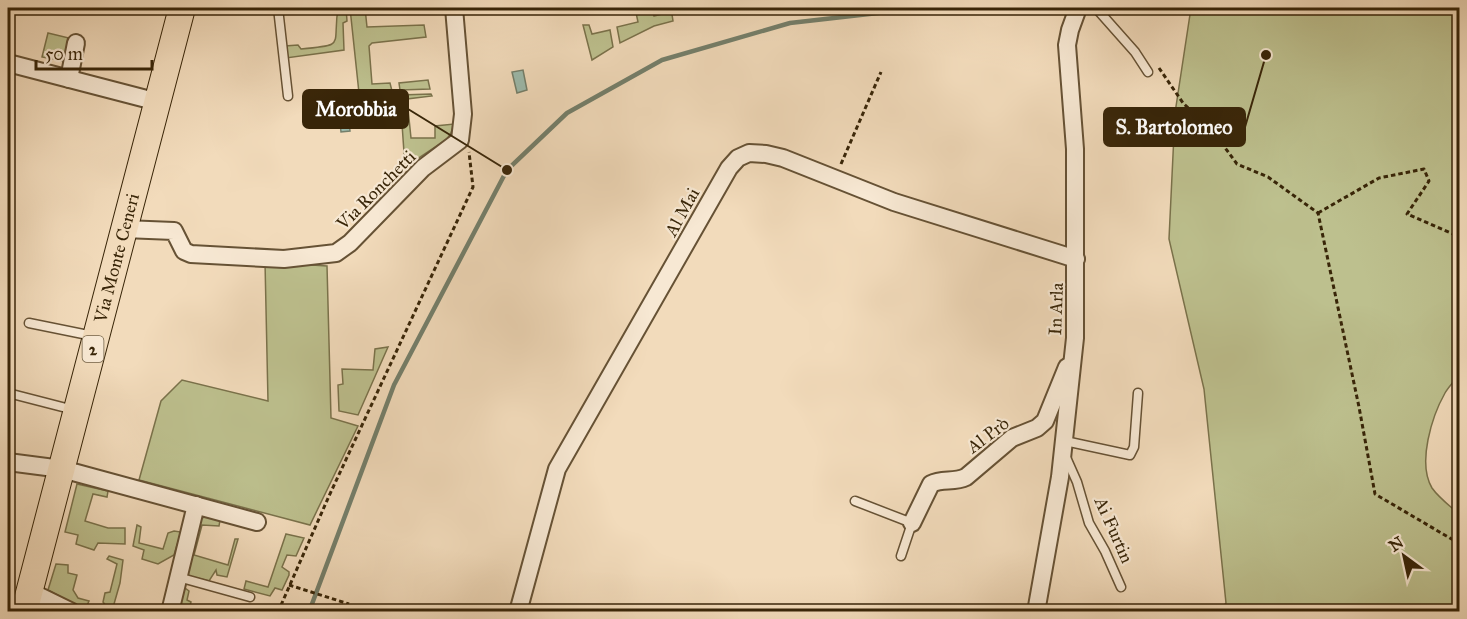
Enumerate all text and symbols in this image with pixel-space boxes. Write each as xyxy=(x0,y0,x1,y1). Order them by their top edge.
scale bar xyxy=(36,33,152,71)
text: 50 m xyxy=(45,43,83,65)
callout: Morobbia xyxy=(303,90,408,128)
text: Morobbia xyxy=(315,97,397,121)
callout: S. Bartolomeo xyxy=(1104,108,1245,146)
text: S. Bartolomeo xyxy=(1115,115,1233,139)
street label: Via Ronchetti xyxy=(331,146,420,235)
street label: Al Mai xyxy=(659,184,704,241)
street label: Via Monte Ceneri xyxy=(89,191,144,326)
street label: In Arla xyxy=(1044,282,1068,336)
road number: 2 xyxy=(82,336,104,362)
street label: Al Prò xyxy=(962,412,1013,459)
street label: Ai Furtin xyxy=(1089,493,1138,567)
north arrow xyxy=(1374,526,1434,586)
text: N xyxy=(1385,532,1407,556)

